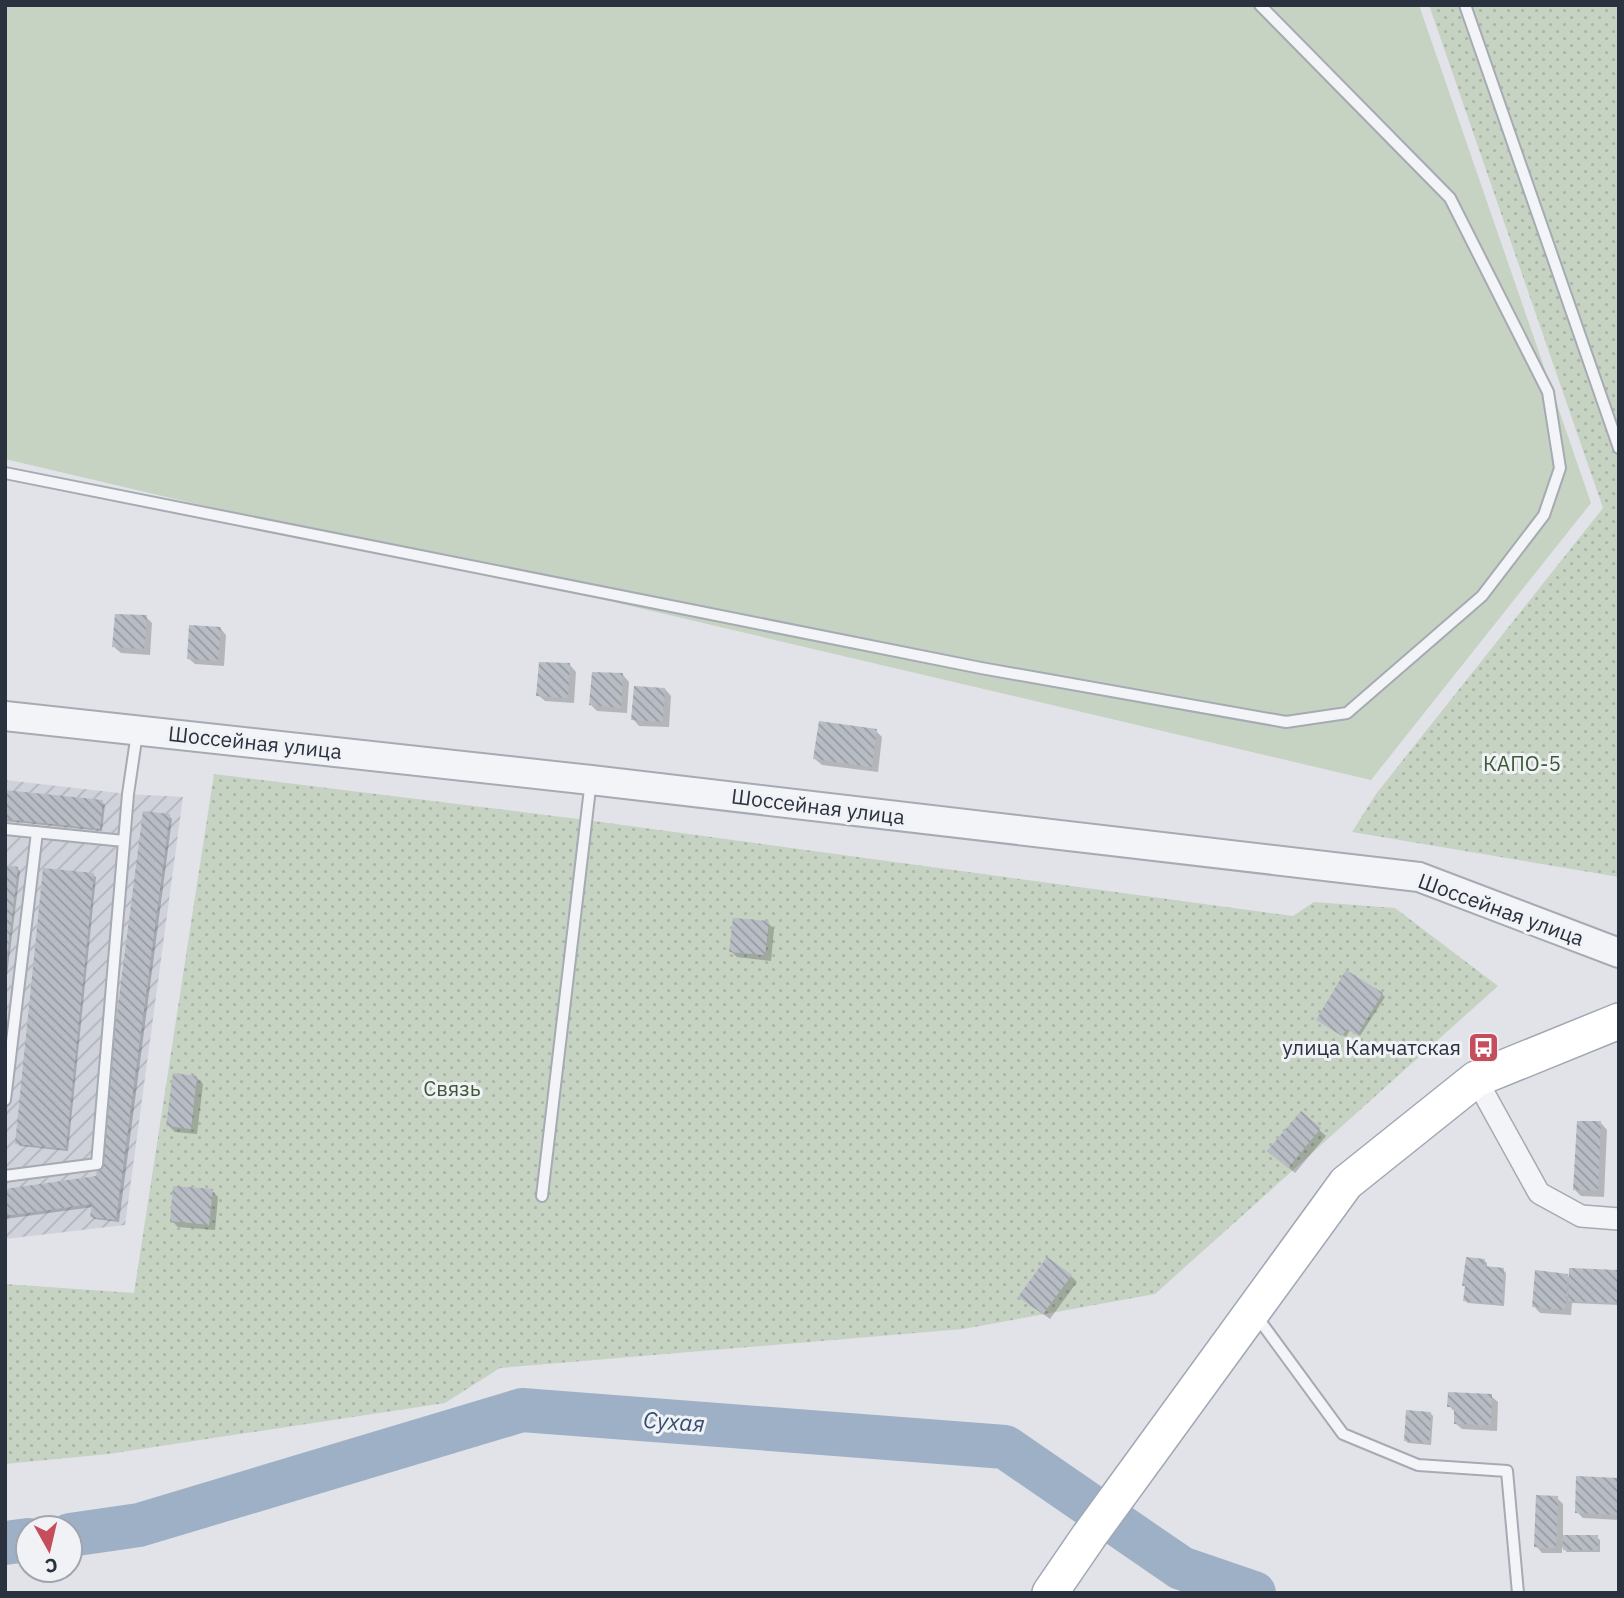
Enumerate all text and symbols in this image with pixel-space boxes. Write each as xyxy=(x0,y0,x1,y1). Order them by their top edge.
street label: Шоссейная улица xyxy=(167,719,343,765)
park label: КАПО-5 xyxy=(1483,749,1561,777)
street label: Шоссейная улица xyxy=(730,781,906,831)
street label: Шоссейная улица xyxy=(1415,866,1588,952)
bus stop icon: улица Камчатская xyxy=(1467,1031,1501,1065)
place label: улица Камчатская xyxy=(1282,1033,1461,1061)
park label: Связь xyxy=(423,1074,481,1102)
water label: Сухая xyxy=(642,1404,706,1438)
north arrow xyxy=(14,1514,84,1584)
text: С xyxy=(44,1553,59,1579)

